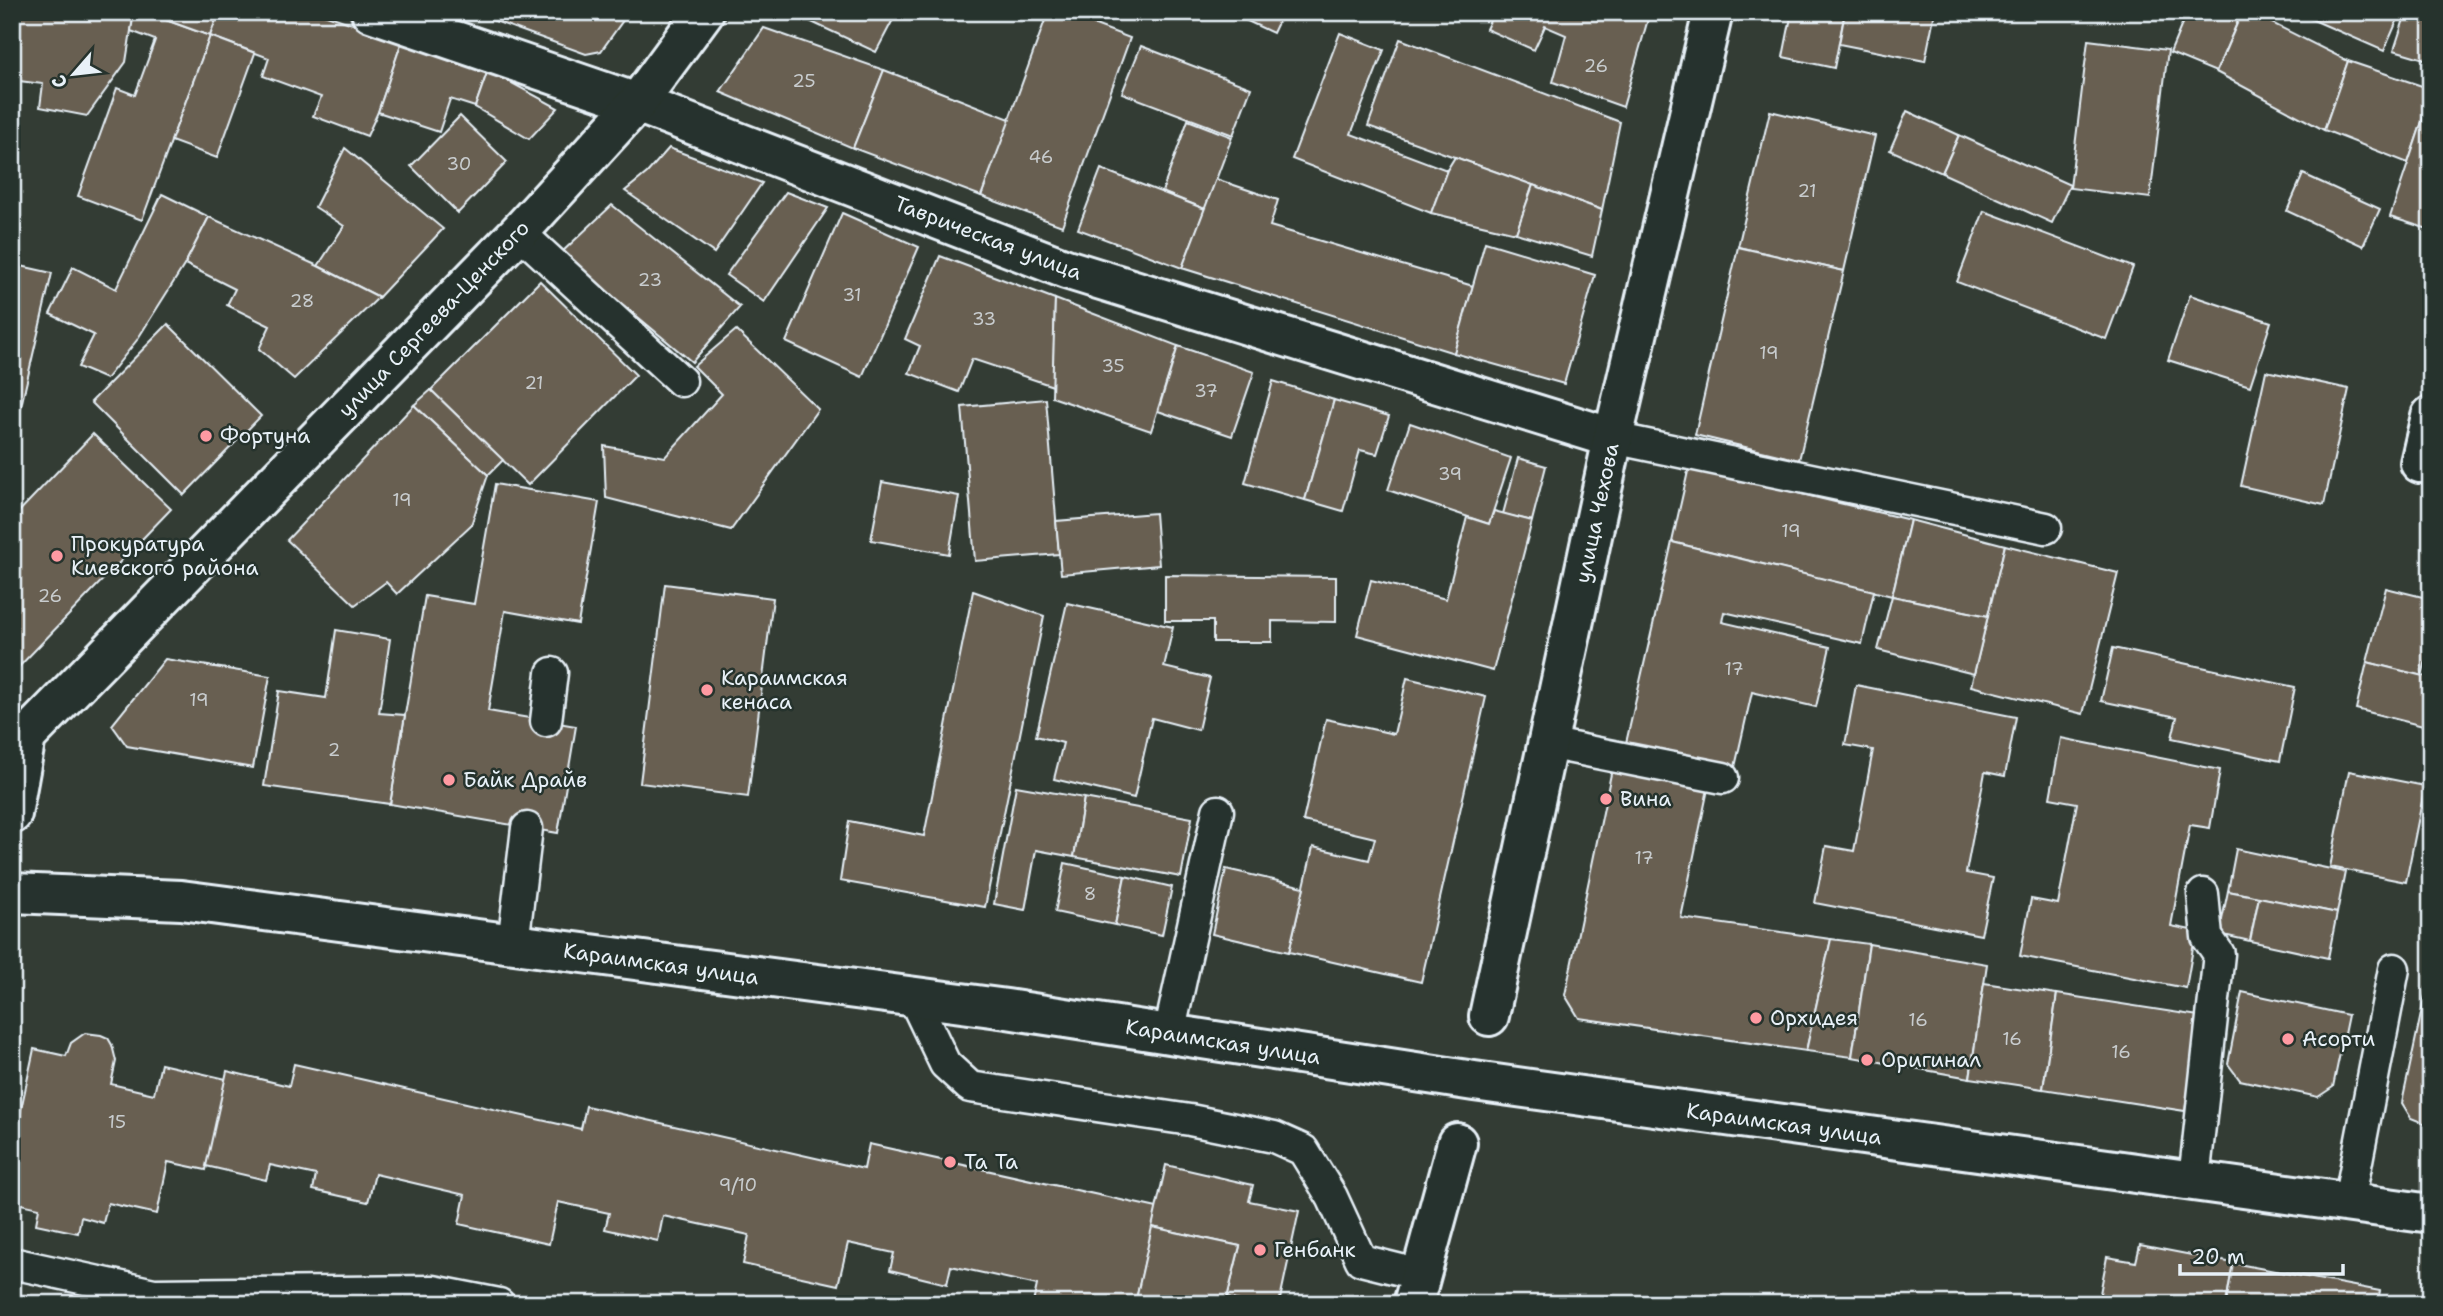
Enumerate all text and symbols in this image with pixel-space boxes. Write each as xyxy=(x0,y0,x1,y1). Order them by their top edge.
north arrow xyxy=(38,38,108,108)
house number: 26 xyxy=(1584,54,1608,78)
house number: 25 xyxy=(792,69,816,93)
text: С xyxy=(46,71,73,93)
house number: 46 xyxy=(1029,145,1053,169)
house number: 30 xyxy=(447,152,471,176)
house number: 21 xyxy=(1797,179,1817,203)
street label: Таврическая улица xyxy=(890,189,1086,287)
street label: улица Сергеева-Ценского xyxy=(332,214,536,424)
house number: 23 xyxy=(638,268,662,292)
house number: 31 xyxy=(842,283,862,307)
house number: 28 xyxy=(290,289,314,313)
house number: 33 xyxy=(972,307,996,331)
house number: 19 xyxy=(1759,341,1779,365)
house number: 35 xyxy=(1101,354,1125,378)
house number: 21 xyxy=(524,371,544,395)
house number: 37 xyxy=(1194,379,1218,403)
place label: Фортуна xyxy=(220,422,310,450)
marker: Фортуна xyxy=(198,428,214,444)
street label: улица Чехова xyxy=(1568,440,1626,586)
house number: 39 xyxy=(1438,462,1462,486)
house number: 19 xyxy=(392,488,412,512)
house number: 19 xyxy=(1781,519,1801,543)
place label: Прокуратура Киевского района xyxy=(71,530,258,582)
marker: Прокуратура Киевского района xyxy=(49,548,65,564)
house number: 26 xyxy=(38,584,62,608)
house number: 17 xyxy=(1724,657,1744,681)
place label: Караимская кенаса xyxy=(721,664,848,716)
marker: Караимская кенаса xyxy=(699,682,715,698)
house number: 19 xyxy=(189,688,209,712)
house number: 2 xyxy=(328,738,340,762)
place label: Байк Драйв xyxy=(463,766,587,794)
marker: Байк Драйв xyxy=(441,772,457,788)
place label: Вина xyxy=(1620,785,1671,813)
marker: Вина xyxy=(1598,791,1614,807)
house number: 17 xyxy=(1634,846,1654,870)
house number: 8 xyxy=(1084,882,1096,906)
street label: Караимская улица xyxy=(561,936,761,992)
place label: Орхидея xyxy=(1770,1004,1858,1032)
house number: 16 xyxy=(1908,1008,1928,1032)
marker: Орхидея xyxy=(1748,1010,1764,1026)
street label: Караимская улица xyxy=(1123,1013,1323,1071)
place label: Асорти xyxy=(2302,1025,2376,1053)
house number: 16 xyxy=(2002,1027,2022,1051)
marker: Асорти xyxy=(2280,1031,2296,1047)
house number: 16 xyxy=(2111,1040,2131,1064)
place label: Оригинал xyxy=(1881,1046,1982,1074)
marker: Оригинал xyxy=(1859,1052,1875,1068)
street label: Караимская улица xyxy=(1684,1096,1884,1152)
house number: 15 xyxy=(108,1110,126,1134)
place label: Та Та xyxy=(964,1148,1018,1176)
marker: Та Та xyxy=(942,1154,958,1170)
house number: 9/10 xyxy=(719,1173,757,1197)
scale bar xyxy=(2180,1232,2343,1276)
place label: Генбанк xyxy=(1274,1236,1356,1264)
marker: Генбанк xyxy=(1252,1242,1268,1258)
text: 20 m xyxy=(2191,1243,2245,1271)

